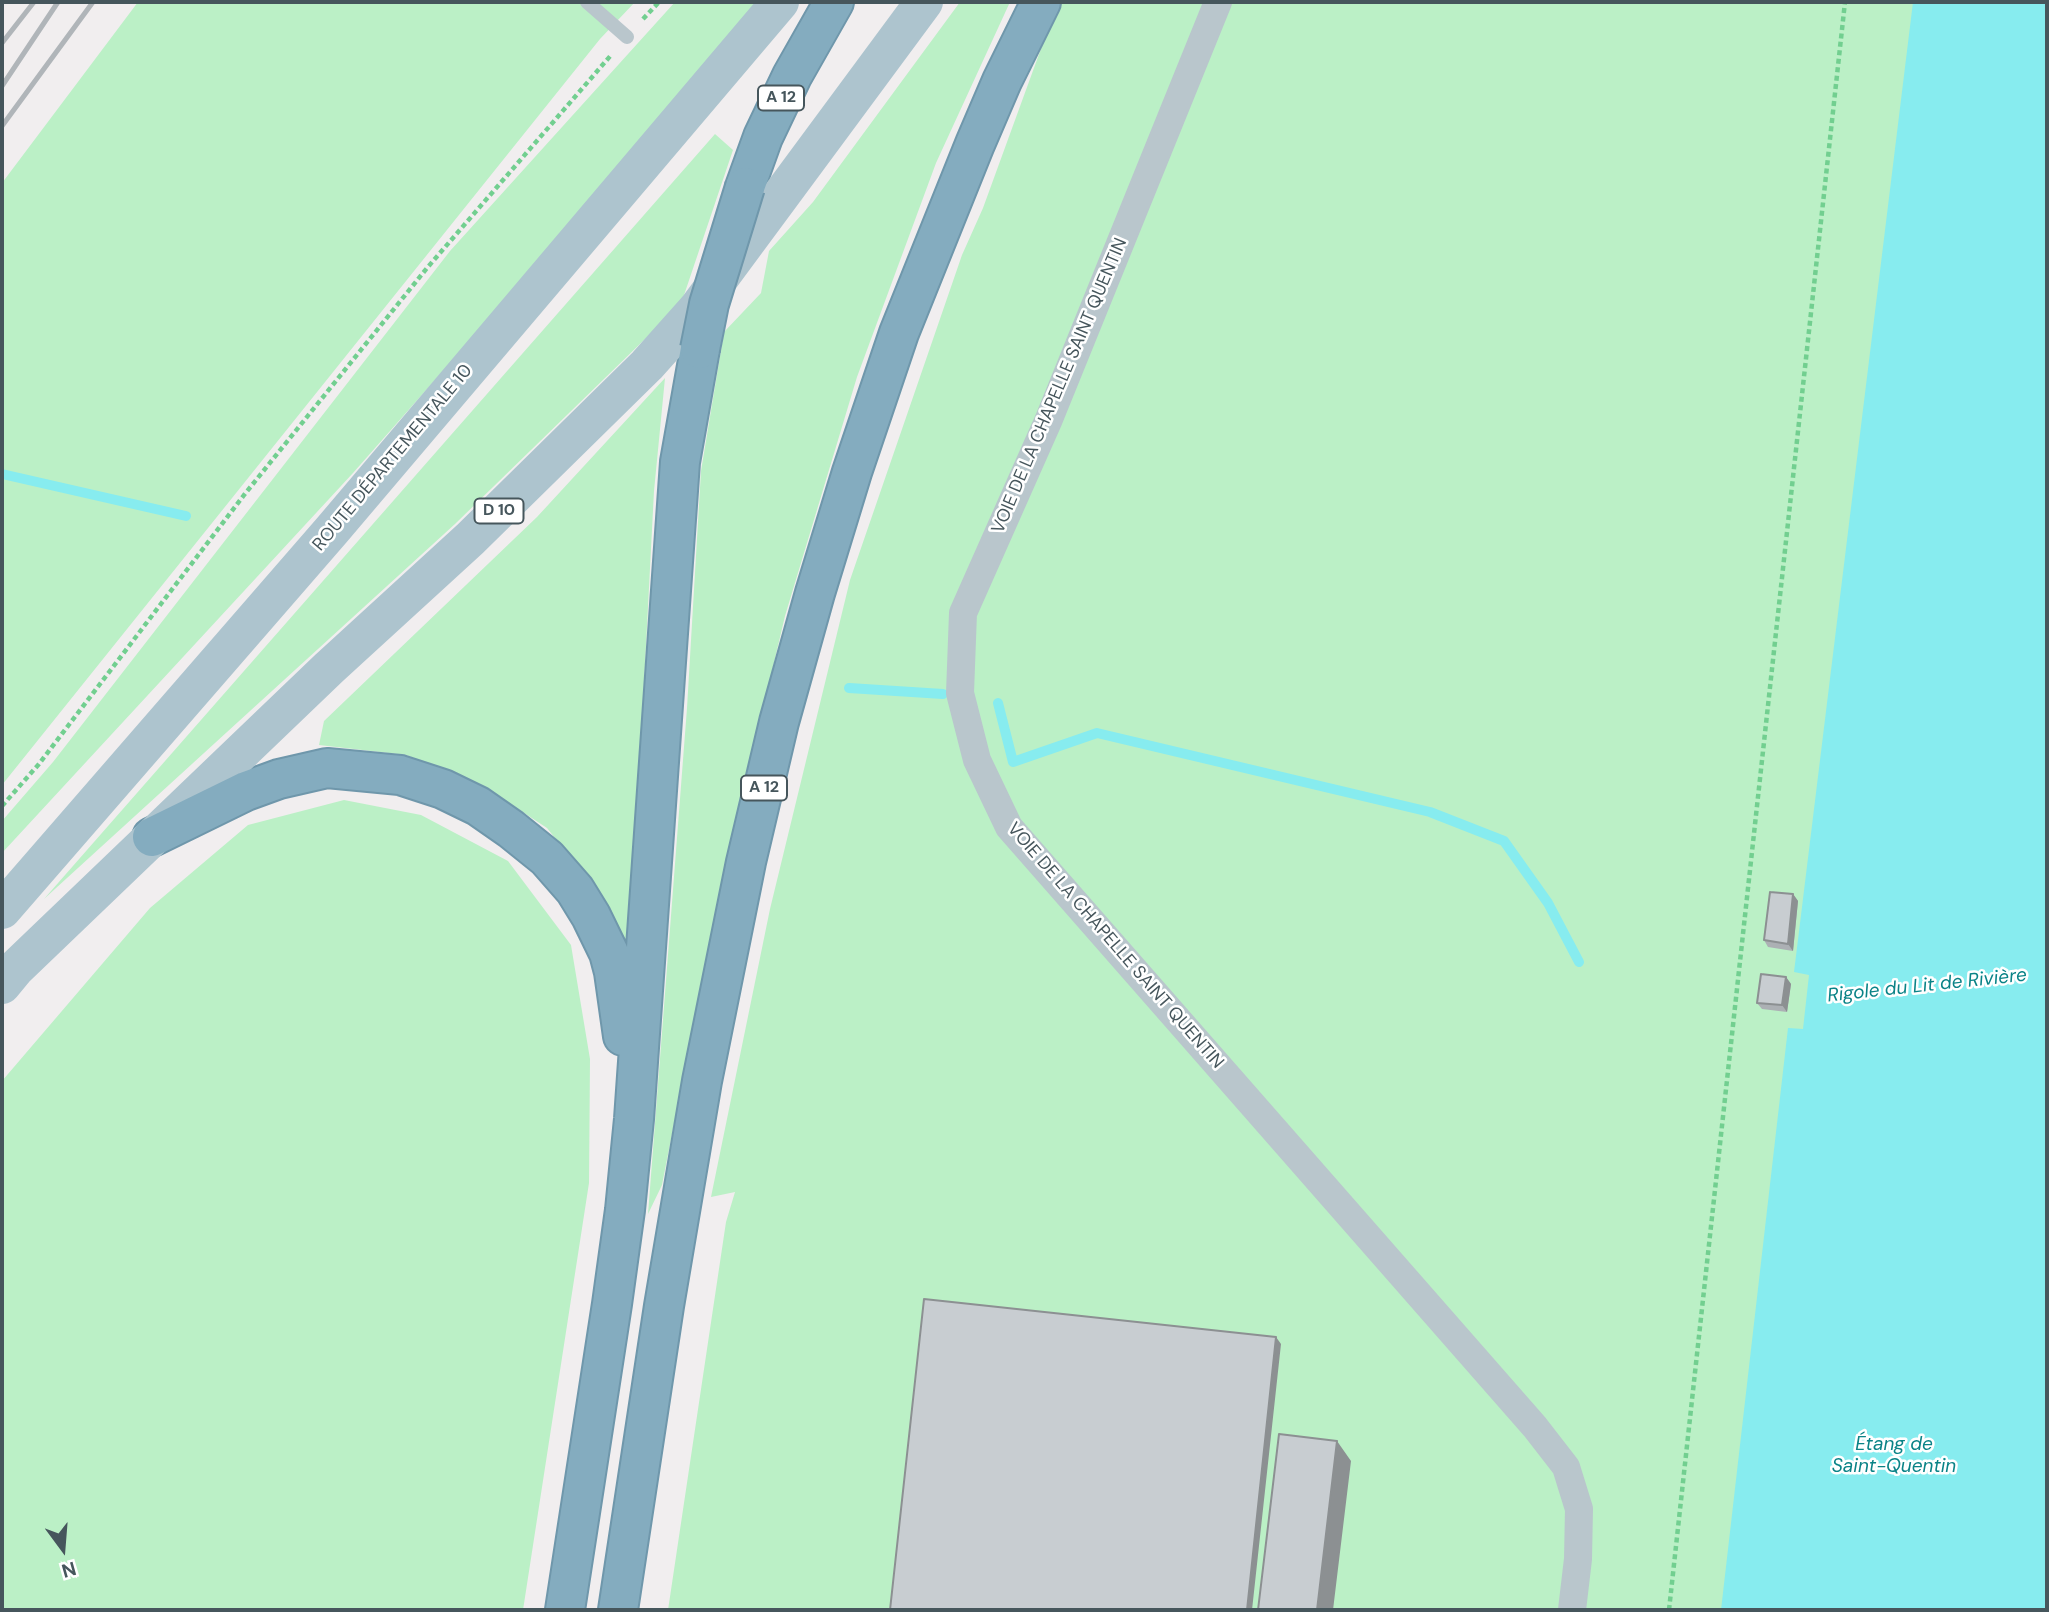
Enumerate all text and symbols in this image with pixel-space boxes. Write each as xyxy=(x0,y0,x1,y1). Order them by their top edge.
road number: A 12 xyxy=(758,86,804,110)
street label: VOIE DE LA CHAPELLE SAINT QUENTIN xyxy=(988,235,1132,537)
street label: ROUTE DÉPARTEMENTALE 10 xyxy=(309,360,477,556)
road number: D 10 xyxy=(475,498,524,524)
road number: A 12 xyxy=(741,776,787,800)
street label: VOIE DE LA CHAPELLE SAINT QUENTIN xyxy=(1002,819,1228,1073)
water label: Rigole du Lit de Rivière xyxy=(1826,964,2028,1008)
water label: Étang de Saint-Quentin xyxy=(1832,1434,1956,1478)
north arrow xyxy=(28,1514,98,1584)
text: N xyxy=(59,1556,79,1584)

